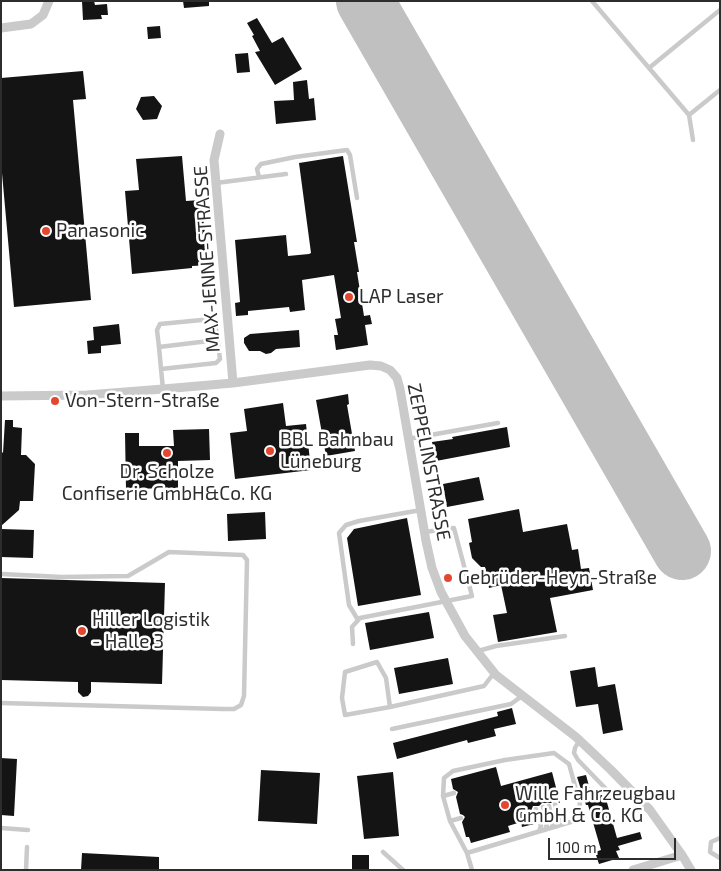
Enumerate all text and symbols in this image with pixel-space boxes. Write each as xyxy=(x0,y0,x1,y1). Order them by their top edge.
street label: MAX-JENNE-STRASSE xyxy=(189,165,225,353)
place label: Panasonic xyxy=(56,220,145,242)
marker: Panasonic xyxy=(40,225,52,237)
place label: LAP Laser xyxy=(359,286,444,308)
marker: LAP Laser xyxy=(343,291,355,303)
street label: ZEPPELINSTRASSE xyxy=(403,381,455,543)
place label: Von-Stern-Straße xyxy=(65,390,220,412)
marker: Von-Stern-Straße xyxy=(49,395,61,407)
place label: BBL Bahnbau Lüneburg xyxy=(280,429,394,473)
marker: BBL Bahnbau Lüneburg xyxy=(264,445,276,457)
marker: Dr. Scholze Confiserie GmbH&Co. KG xyxy=(161,447,173,459)
place label: Dr. Scholze Confiserie GmbH&Co. KG xyxy=(62,461,272,505)
place label: Gebrüder-Heyn-Straße xyxy=(458,567,657,589)
marker: Gebrüder-Heyn-Straße xyxy=(442,572,454,584)
place label: Hiller Logistik - Halle 3 xyxy=(92,609,210,653)
marker: Hiller Logistik - Halle 3 xyxy=(76,625,88,637)
place label: Wille Fahrzeugbau GmbH & Co. KG xyxy=(515,783,676,827)
marker: Wille Fahrzeugbau GmbH & Co. KG xyxy=(499,799,511,811)
scale bar xyxy=(551,828,678,860)
text: 100 m xyxy=(556,838,597,856)

